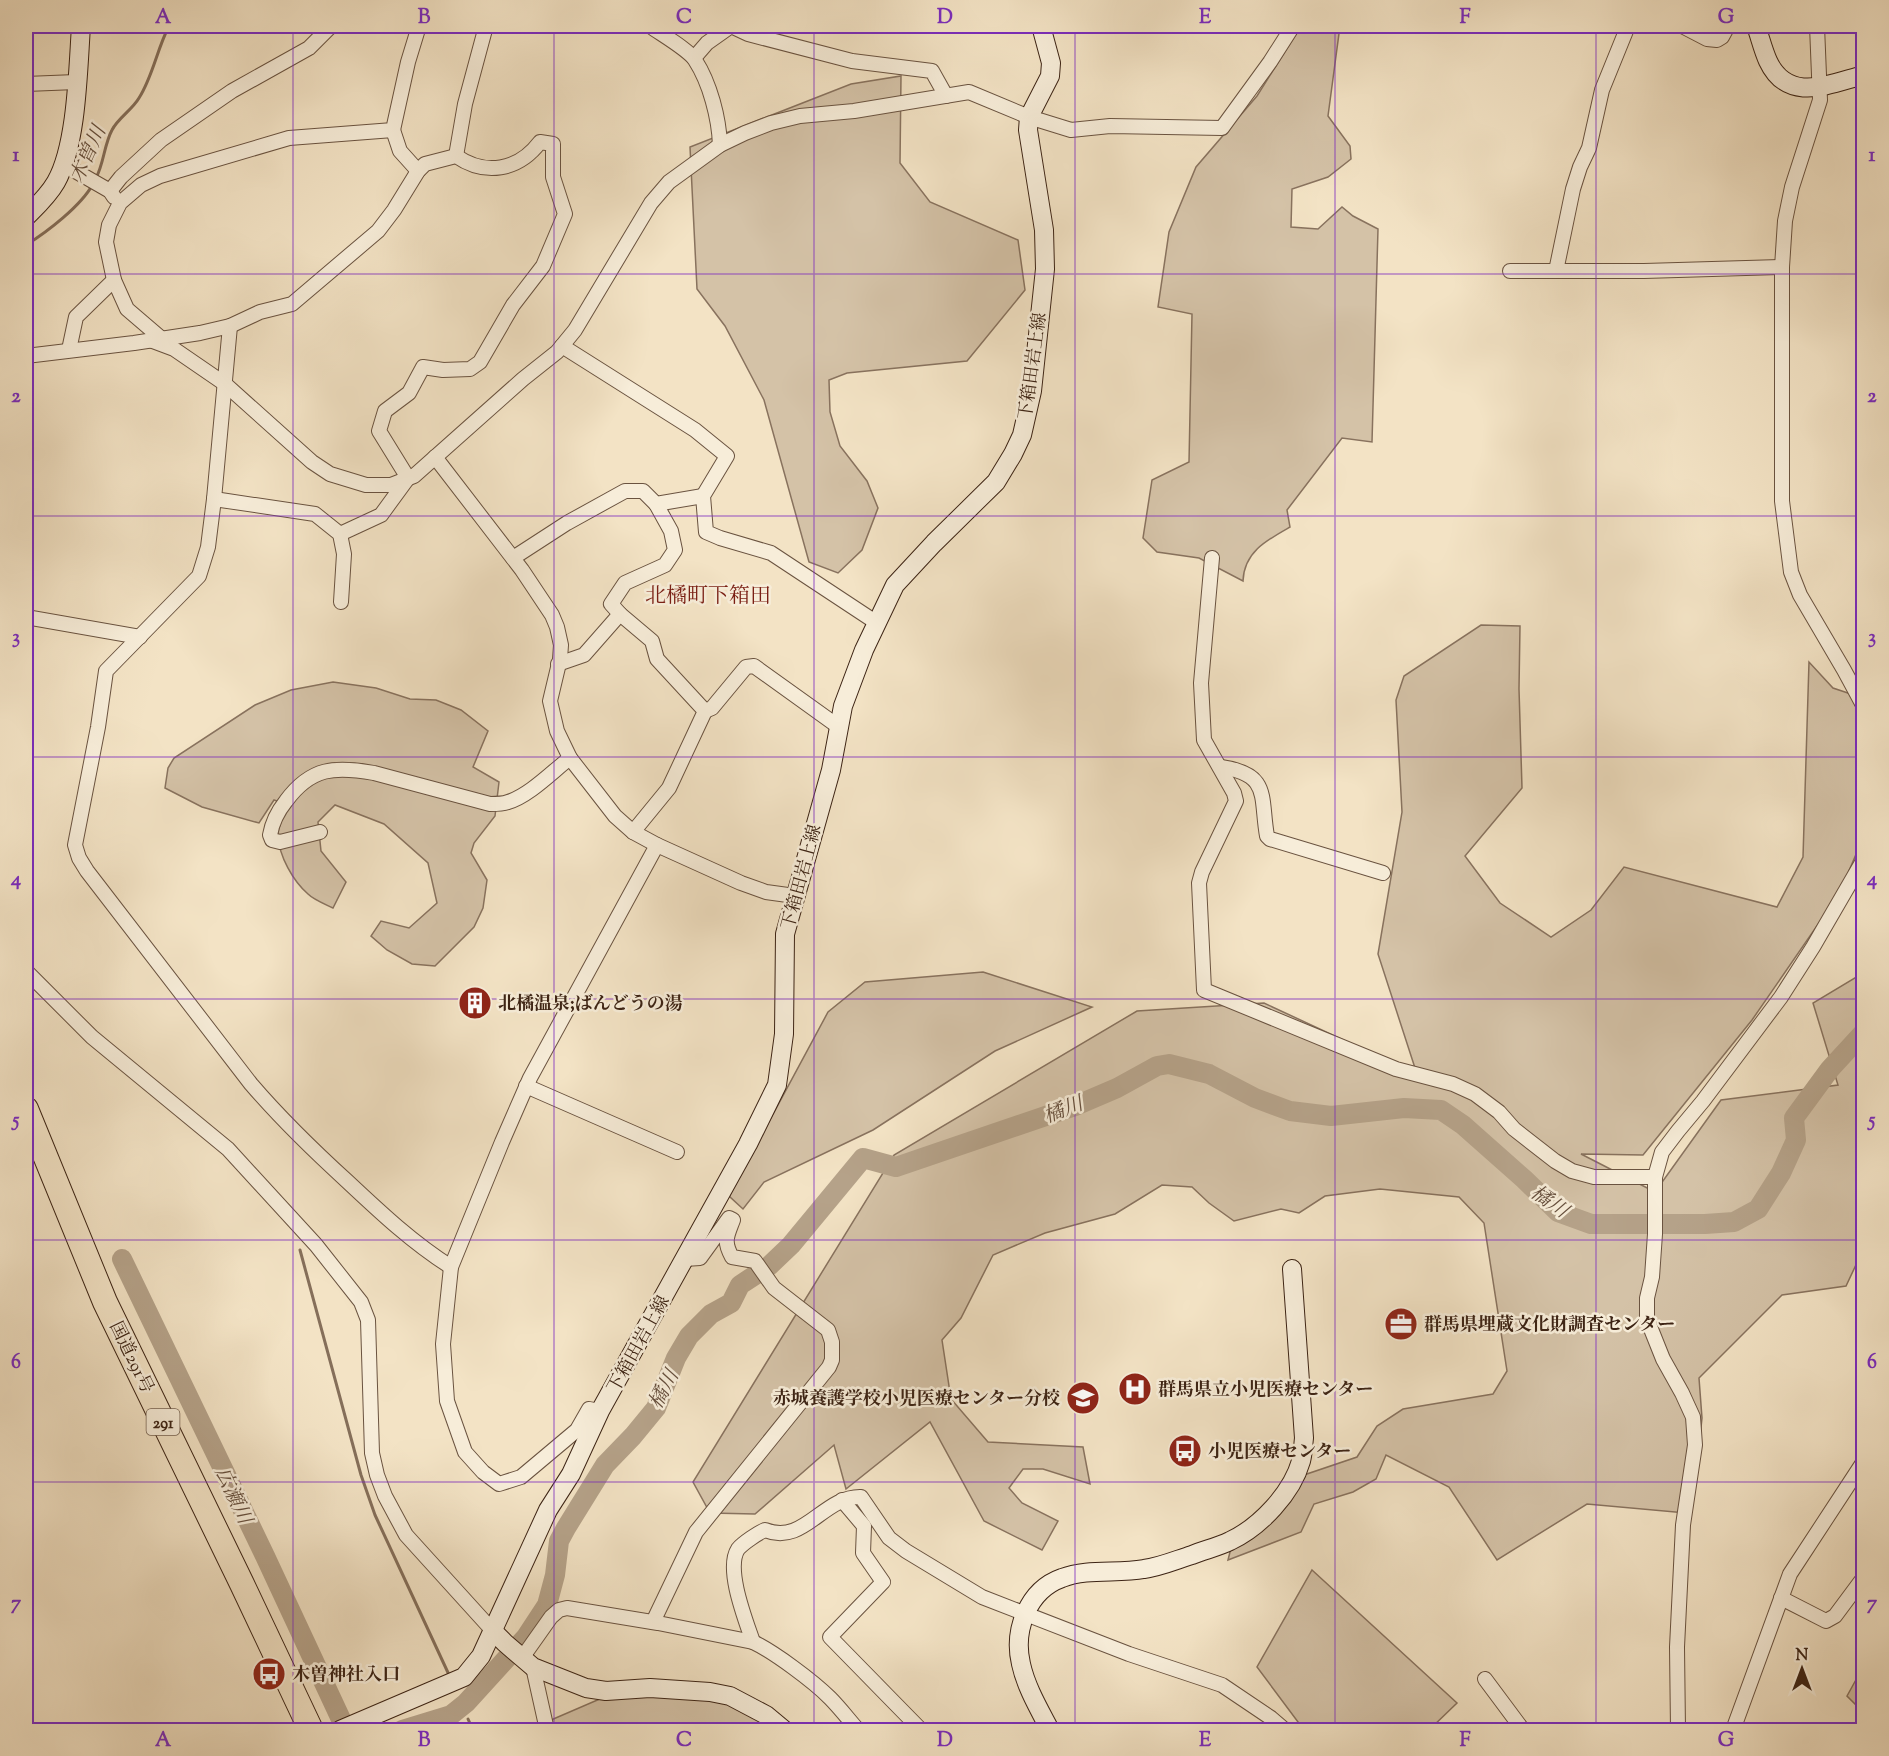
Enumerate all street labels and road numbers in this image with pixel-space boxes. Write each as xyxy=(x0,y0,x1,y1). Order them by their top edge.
street label: 下箱田岩上線 xyxy=(1014,311,1054,422)
street label: 下箱田岩上線 xyxy=(776,822,829,933)
street label: 下箱田岩上線 xyxy=(602,1291,677,1399)
street label: 国道291号 xyxy=(102,1317,159,1398)
road number: 291 xyxy=(146,1409,180,1435)

